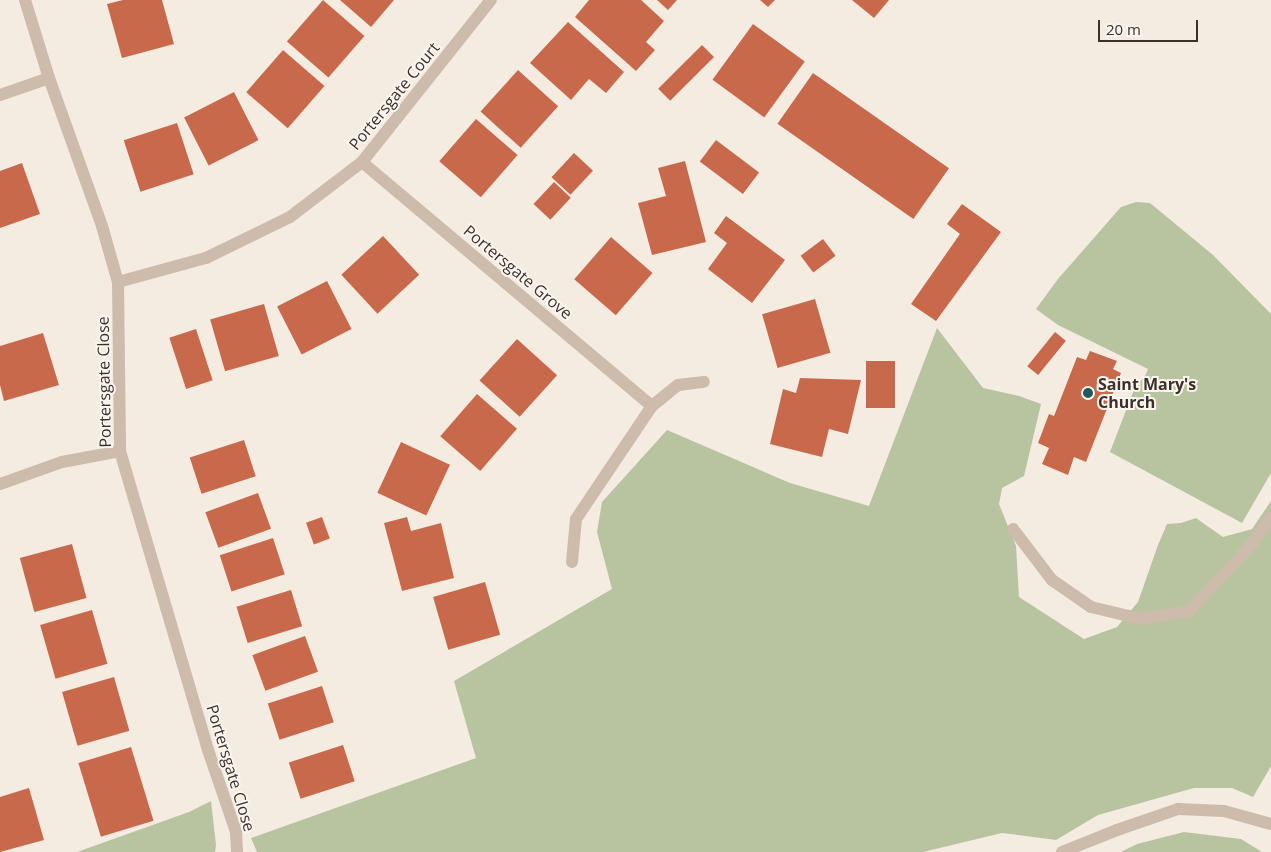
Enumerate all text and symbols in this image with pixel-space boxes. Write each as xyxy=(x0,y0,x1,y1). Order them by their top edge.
scale bar xyxy=(1101,10,1201,42)
text: 20 m xyxy=(1106,19,1141,39)
street label: Portersgate Court xyxy=(345,38,443,154)
street label: Portersgate Grove xyxy=(460,221,576,323)
street label: Portersgate Close xyxy=(93,316,115,448)
place label: Saint Mary's Church xyxy=(1098,374,1196,412)
marker: Saint Mary's Church xyxy=(1082,387,1094,399)
street label: Portersgate Close xyxy=(203,702,259,834)

